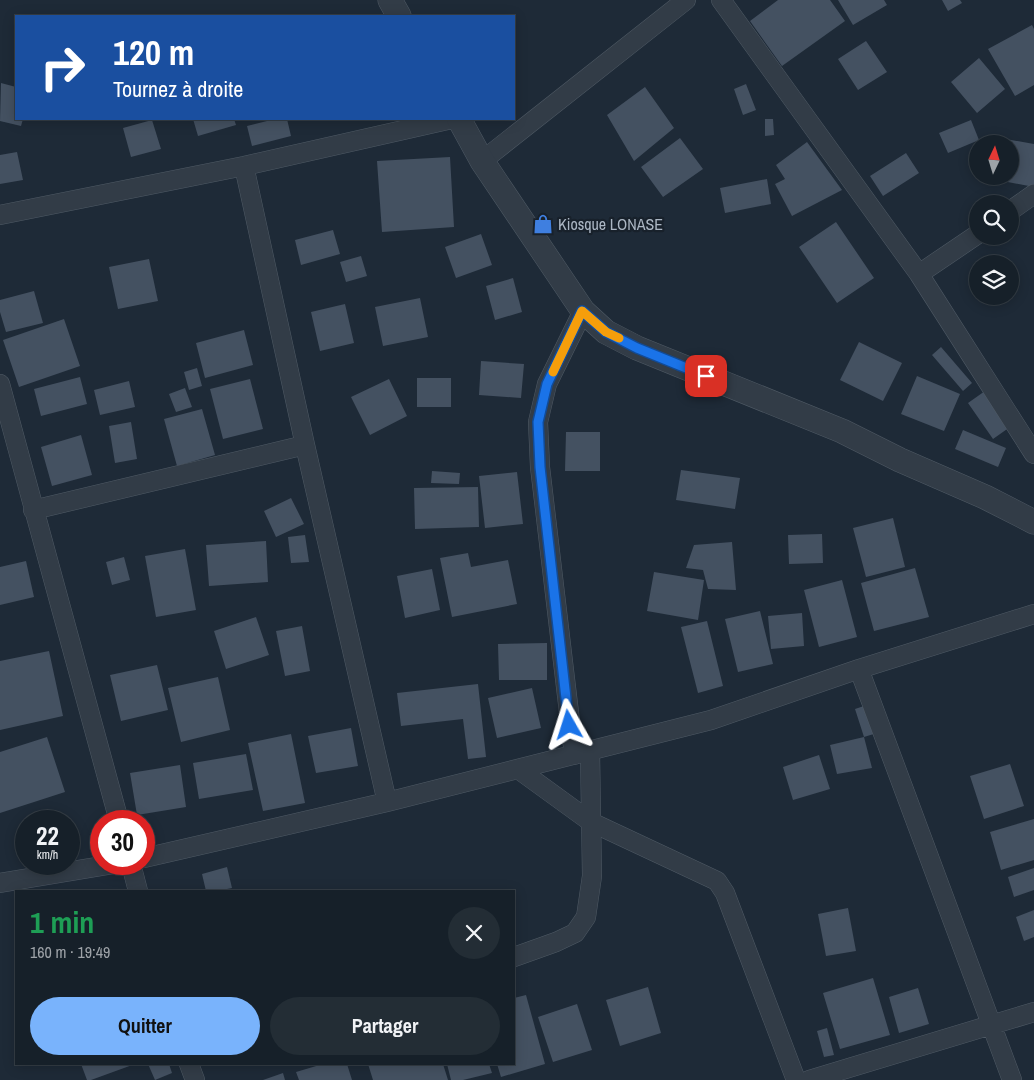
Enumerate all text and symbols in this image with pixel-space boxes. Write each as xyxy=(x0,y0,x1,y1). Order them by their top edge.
text: 120 m xyxy=(113,29,194,76)
icon: right xyxy=(30,35,95,100)
text: Tournez à droite xyxy=(113,74,243,104)
north arrow xyxy=(969,135,1019,185)
map controls xyxy=(969,135,1019,305)
button: search xyxy=(969,195,1019,245)
shop icon: Kiosque LONASE xyxy=(532,213,554,235)
place label: Kiosque LONASE xyxy=(558,213,663,235)
button: layers xyxy=(969,255,1019,305)
pin xyxy=(685,355,727,397)
icon: arrive xyxy=(692,362,720,390)
position arrow xyxy=(542,698,594,750)
speed limit sign: 30 xyxy=(90,810,155,875)
text: 22 xyxy=(36,819,59,853)
text: km/h xyxy=(37,847,58,863)
text: 1 min xyxy=(30,902,94,942)
button: close xyxy=(448,907,500,959)
text: 160 m · 19:49 xyxy=(30,941,110,963)
button: Quitter xyxy=(30,997,260,1055)
button: Partager xyxy=(270,997,500,1055)

